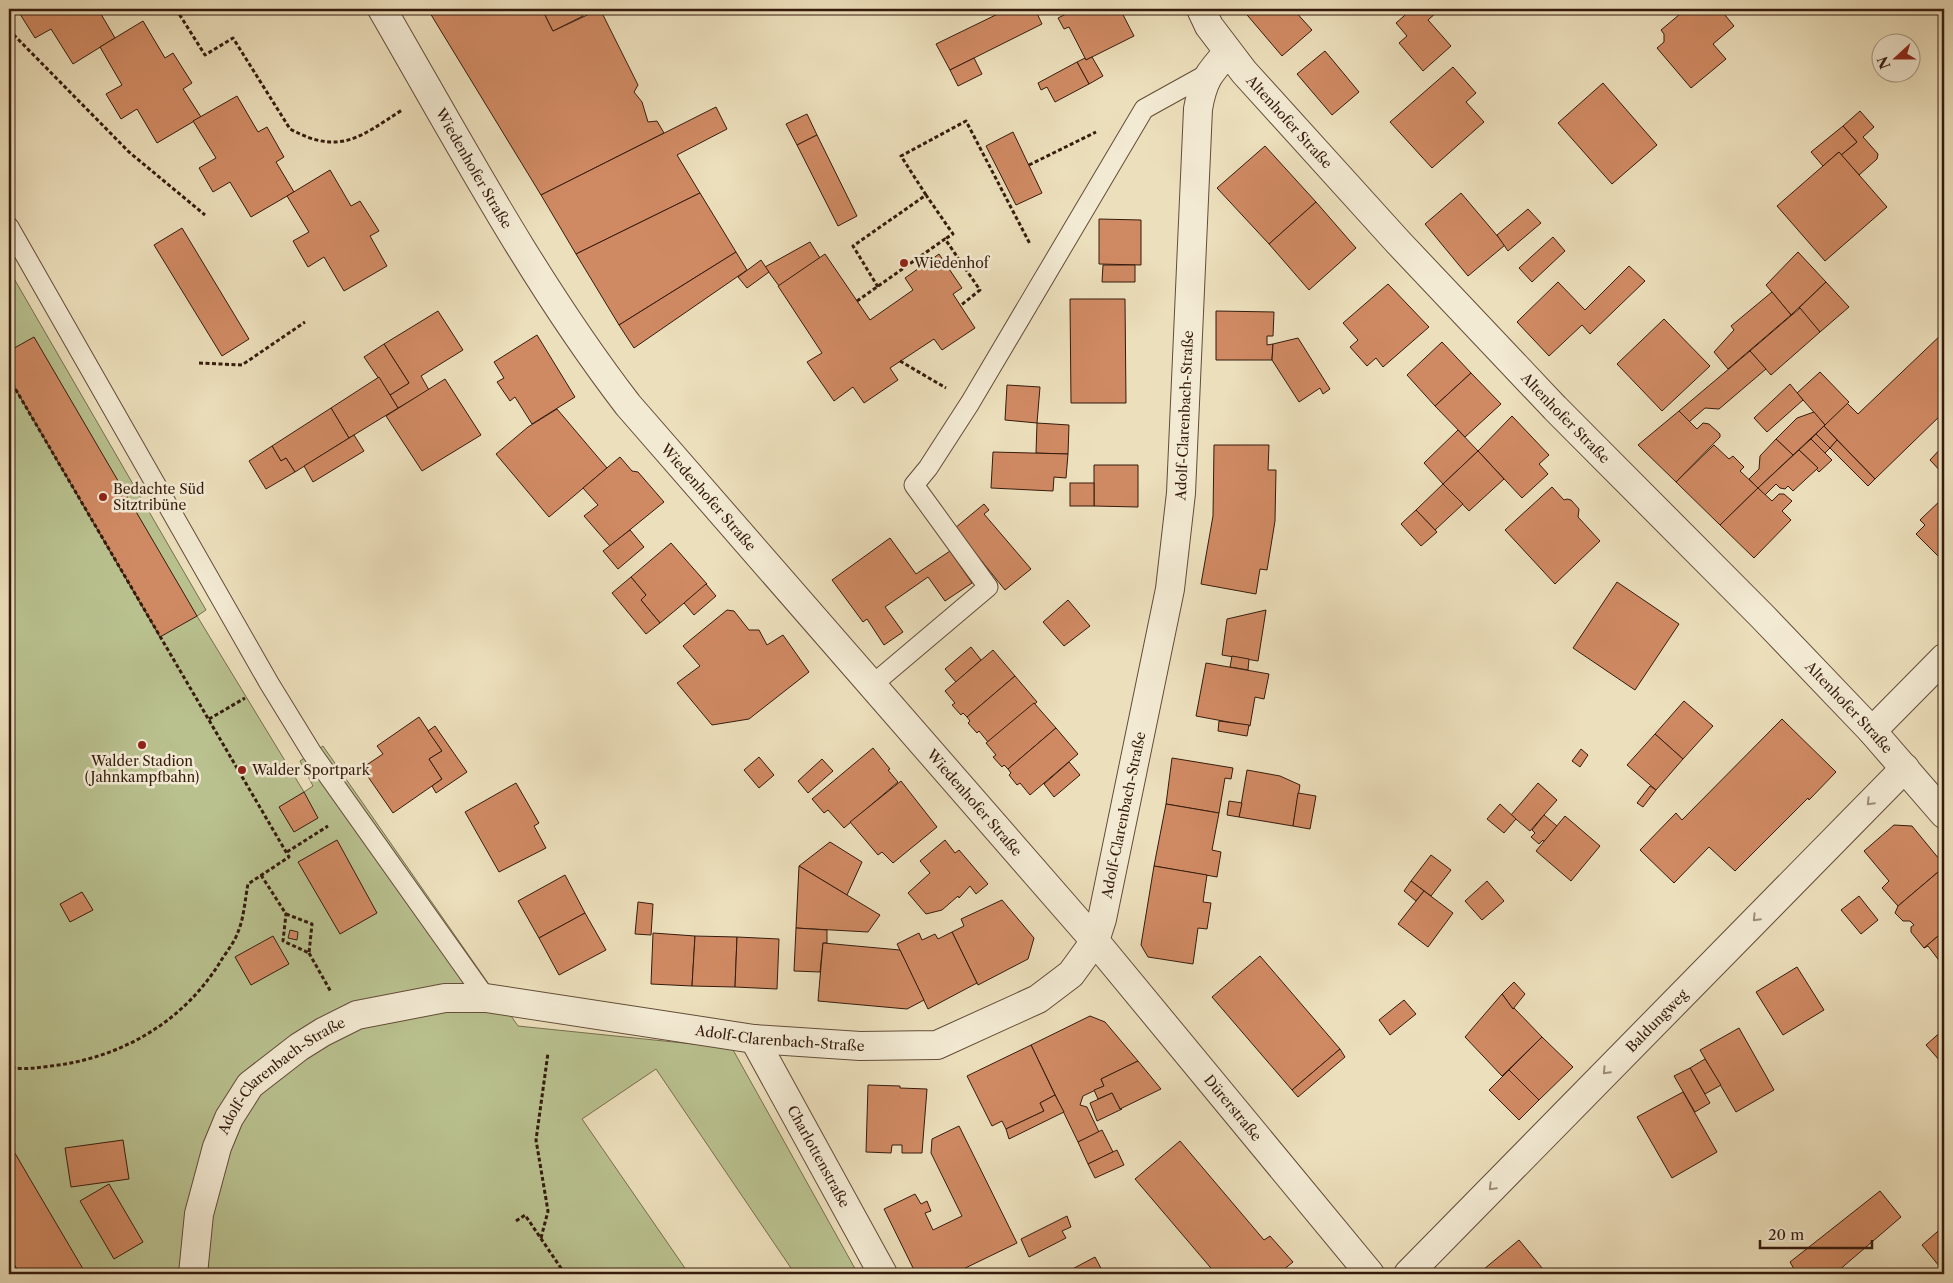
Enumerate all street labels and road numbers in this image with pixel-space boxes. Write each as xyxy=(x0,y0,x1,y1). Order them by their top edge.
street label: Altenhofer Straße xyxy=(1242,71,1336,172)
street label: Wiedenhofer Straße xyxy=(431,104,516,232)
street label: Adolf-Clarenbach-Straße xyxy=(1171,330,1197,502)
street label: Altenhofer Straße xyxy=(1517,368,1614,467)
street label: Wiedenhofer Straße xyxy=(656,439,760,555)
street label: Altenhofer Straße xyxy=(1801,657,1896,757)
street label: Adolf-Clarenbach-Straße xyxy=(1097,730,1149,901)
street label: Wiedenhofer Straße xyxy=(922,745,1026,860)
street label: Baldungweg xyxy=(1622,985,1692,1056)
street label: Adolf-Clarenbach-Straße xyxy=(214,1013,348,1138)
street label: Adolf-Clarenbach-Straße xyxy=(693,1021,865,1055)
street label: Dürerstraße xyxy=(1200,1071,1266,1145)
street label: Charlottenstraße xyxy=(783,1102,854,1211)

